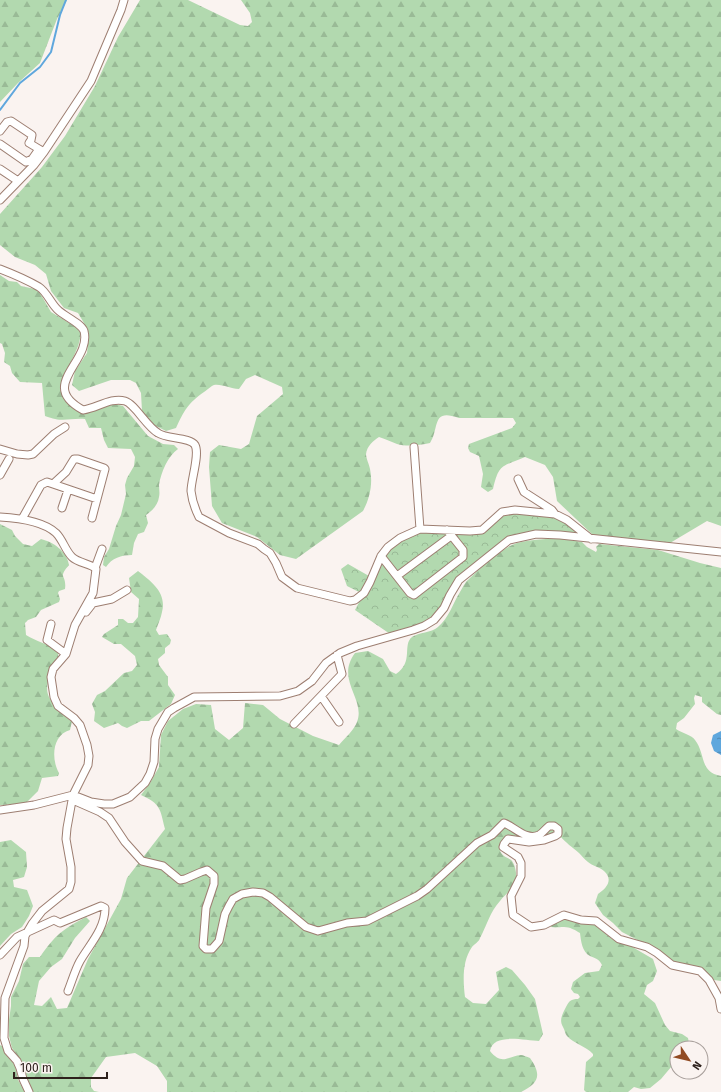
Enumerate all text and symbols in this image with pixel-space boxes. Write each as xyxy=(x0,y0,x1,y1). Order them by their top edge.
north arrow xyxy=(669,1040,709,1080)
scale bar xyxy=(14,1054,107,1080)
text: N xyxy=(689,1059,704,1072)
text: 100 m xyxy=(20,1061,52,1075)

